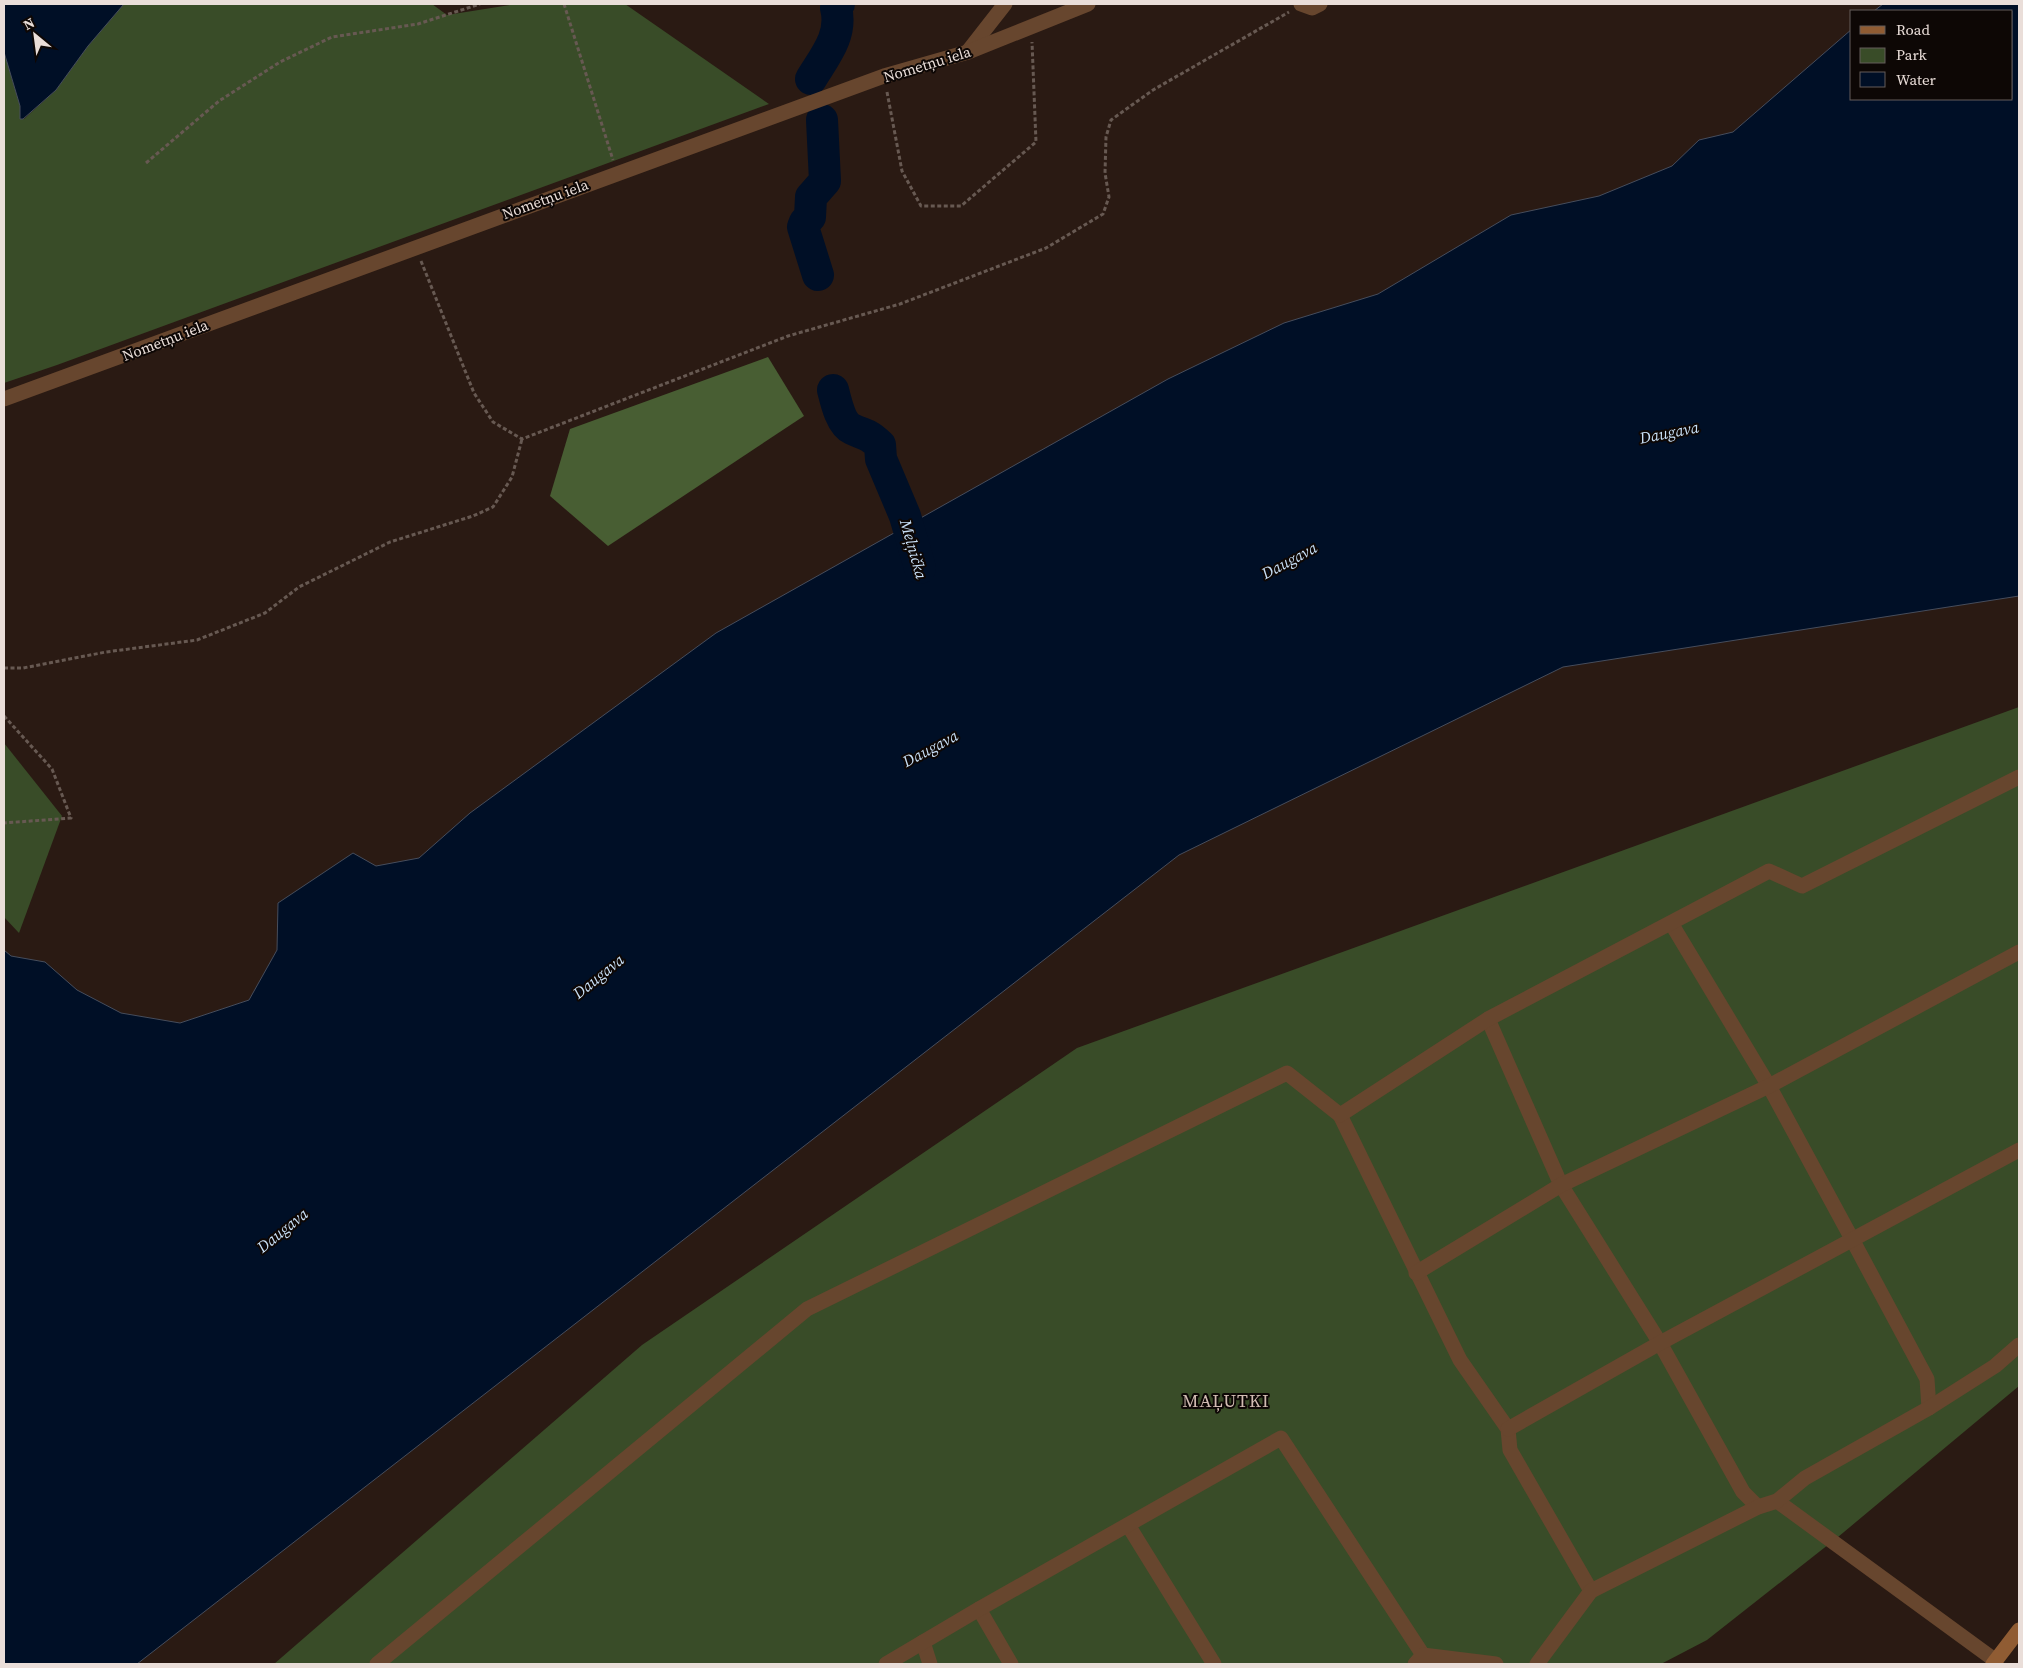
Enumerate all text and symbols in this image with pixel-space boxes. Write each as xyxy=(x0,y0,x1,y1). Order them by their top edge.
north arrow xyxy=(10,10,60,60)
legend xyxy=(1850,10,2013,100)
text: N xyxy=(19,12,38,35)
text: Road xyxy=(1896,19,1930,40)
street label: Nometņu iela xyxy=(881,41,974,87)
text: Park xyxy=(1896,44,1928,65)
text: Water xyxy=(1896,69,1937,90)
street label: Nometņu iela xyxy=(499,174,591,224)
street label: Nometņu iela xyxy=(119,314,211,366)
water label: Daugava xyxy=(1636,415,1701,449)
water label: Meļņička xyxy=(895,516,933,582)
water label: Daugava xyxy=(1256,536,1321,584)
water label: Daugava xyxy=(897,724,962,772)
water label: Daugava xyxy=(567,948,629,1004)
water label: Daugava xyxy=(251,1202,313,1258)
district label: MAĻUTKI xyxy=(1182,1388,1270,1413)

